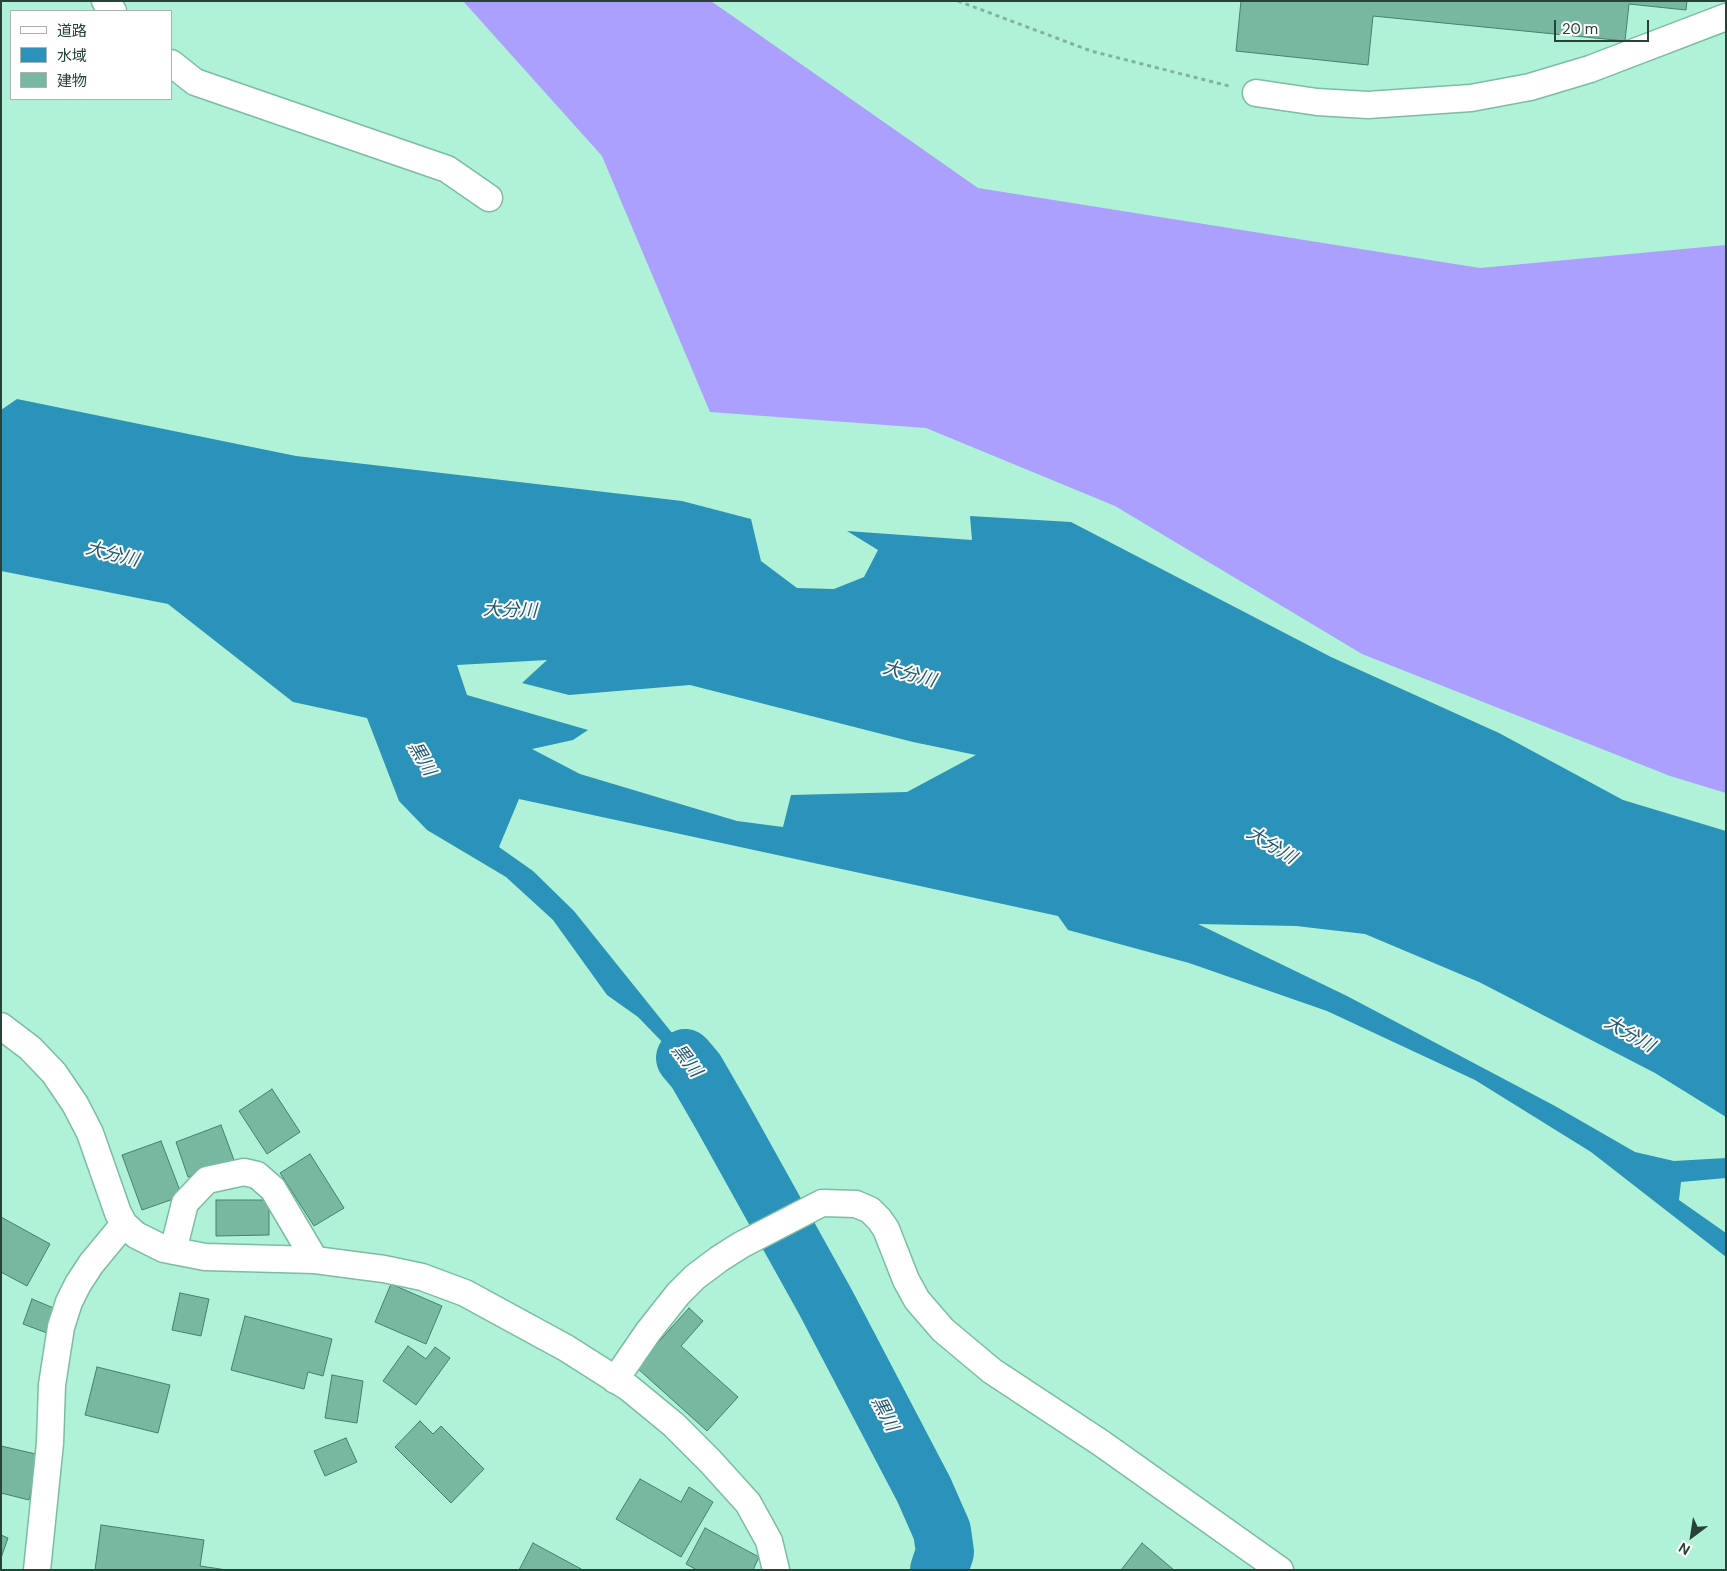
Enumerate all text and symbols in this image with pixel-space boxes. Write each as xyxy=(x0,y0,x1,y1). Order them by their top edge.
legend xyxy=(10,10,172,100)
scale bar xyxy=(1557,10,1652,42)
text: 20 m xyxy=(1562,19,1598,39)
text: 道路 xyxy=(57,21,87,41)
text: 水域 xyxy=(57,46,87,66)
text: 建物 xyxy=(57,71,87,91)
water label: 大分川 xyxy=(83,538,141,572)
water label: 大分川 xyxy=(483,599,537,623)
water label: 大分川 xyxy=(880,658,938,692)
water label: 黒川 xyxy=(403,738,439,780)
water label: 大分川 xyxy=(1242,823,1300,869)
water label: 大分川 xyxy=(1600,1012,1658,1058)
water label: 黒川 xyxy=(666,1040,706,1082)
water label: 黒川 xyxy=(866,1393,902,1435)
north arrow xyxy=(1667,1511,1717,1561)
text: N xyxy=(1675,1539,1693,1559)

